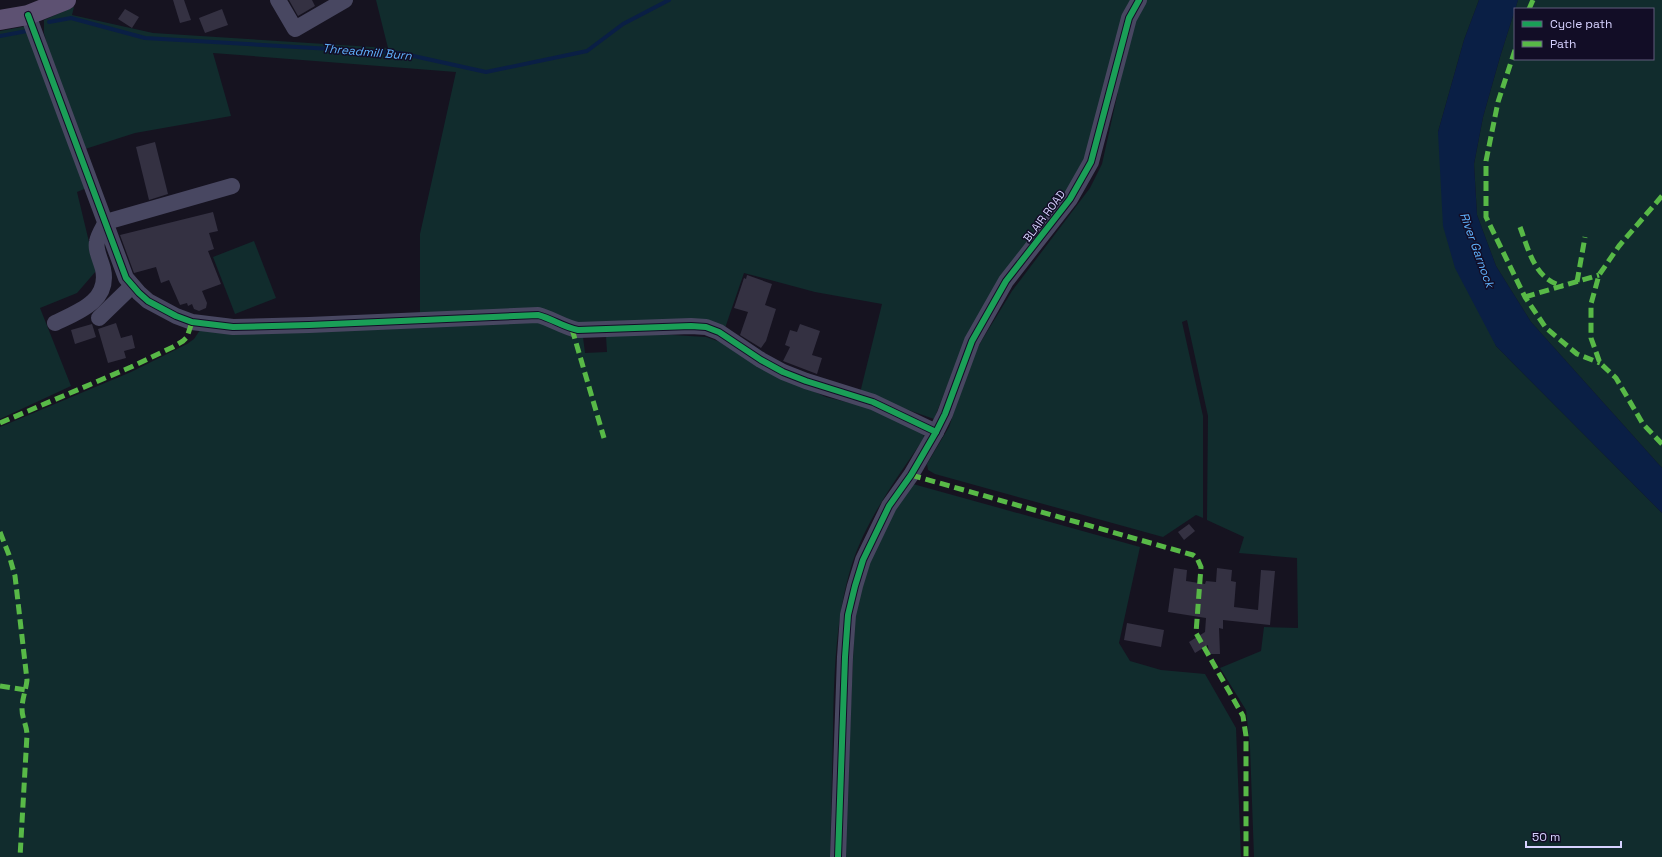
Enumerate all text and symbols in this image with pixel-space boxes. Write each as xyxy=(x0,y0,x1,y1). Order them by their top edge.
legend xyxy=(1514,8,1654,60)
text: Cycle path xyxy=(1550,16,1612,32)
text: Path xyxy=(1550,36,1576,52)
water label: Threadmill Burn xyxy=(322,40,413,64)
street label: BLAIR ROAD xyxy=(1020,187,1068,245)
water label: River Garnock xyxy=(1456,210,1499,291)
scale bar xyxy=(1526,823,1621,849)
text: 50 m xyxy=(1532,829,1560,845)

